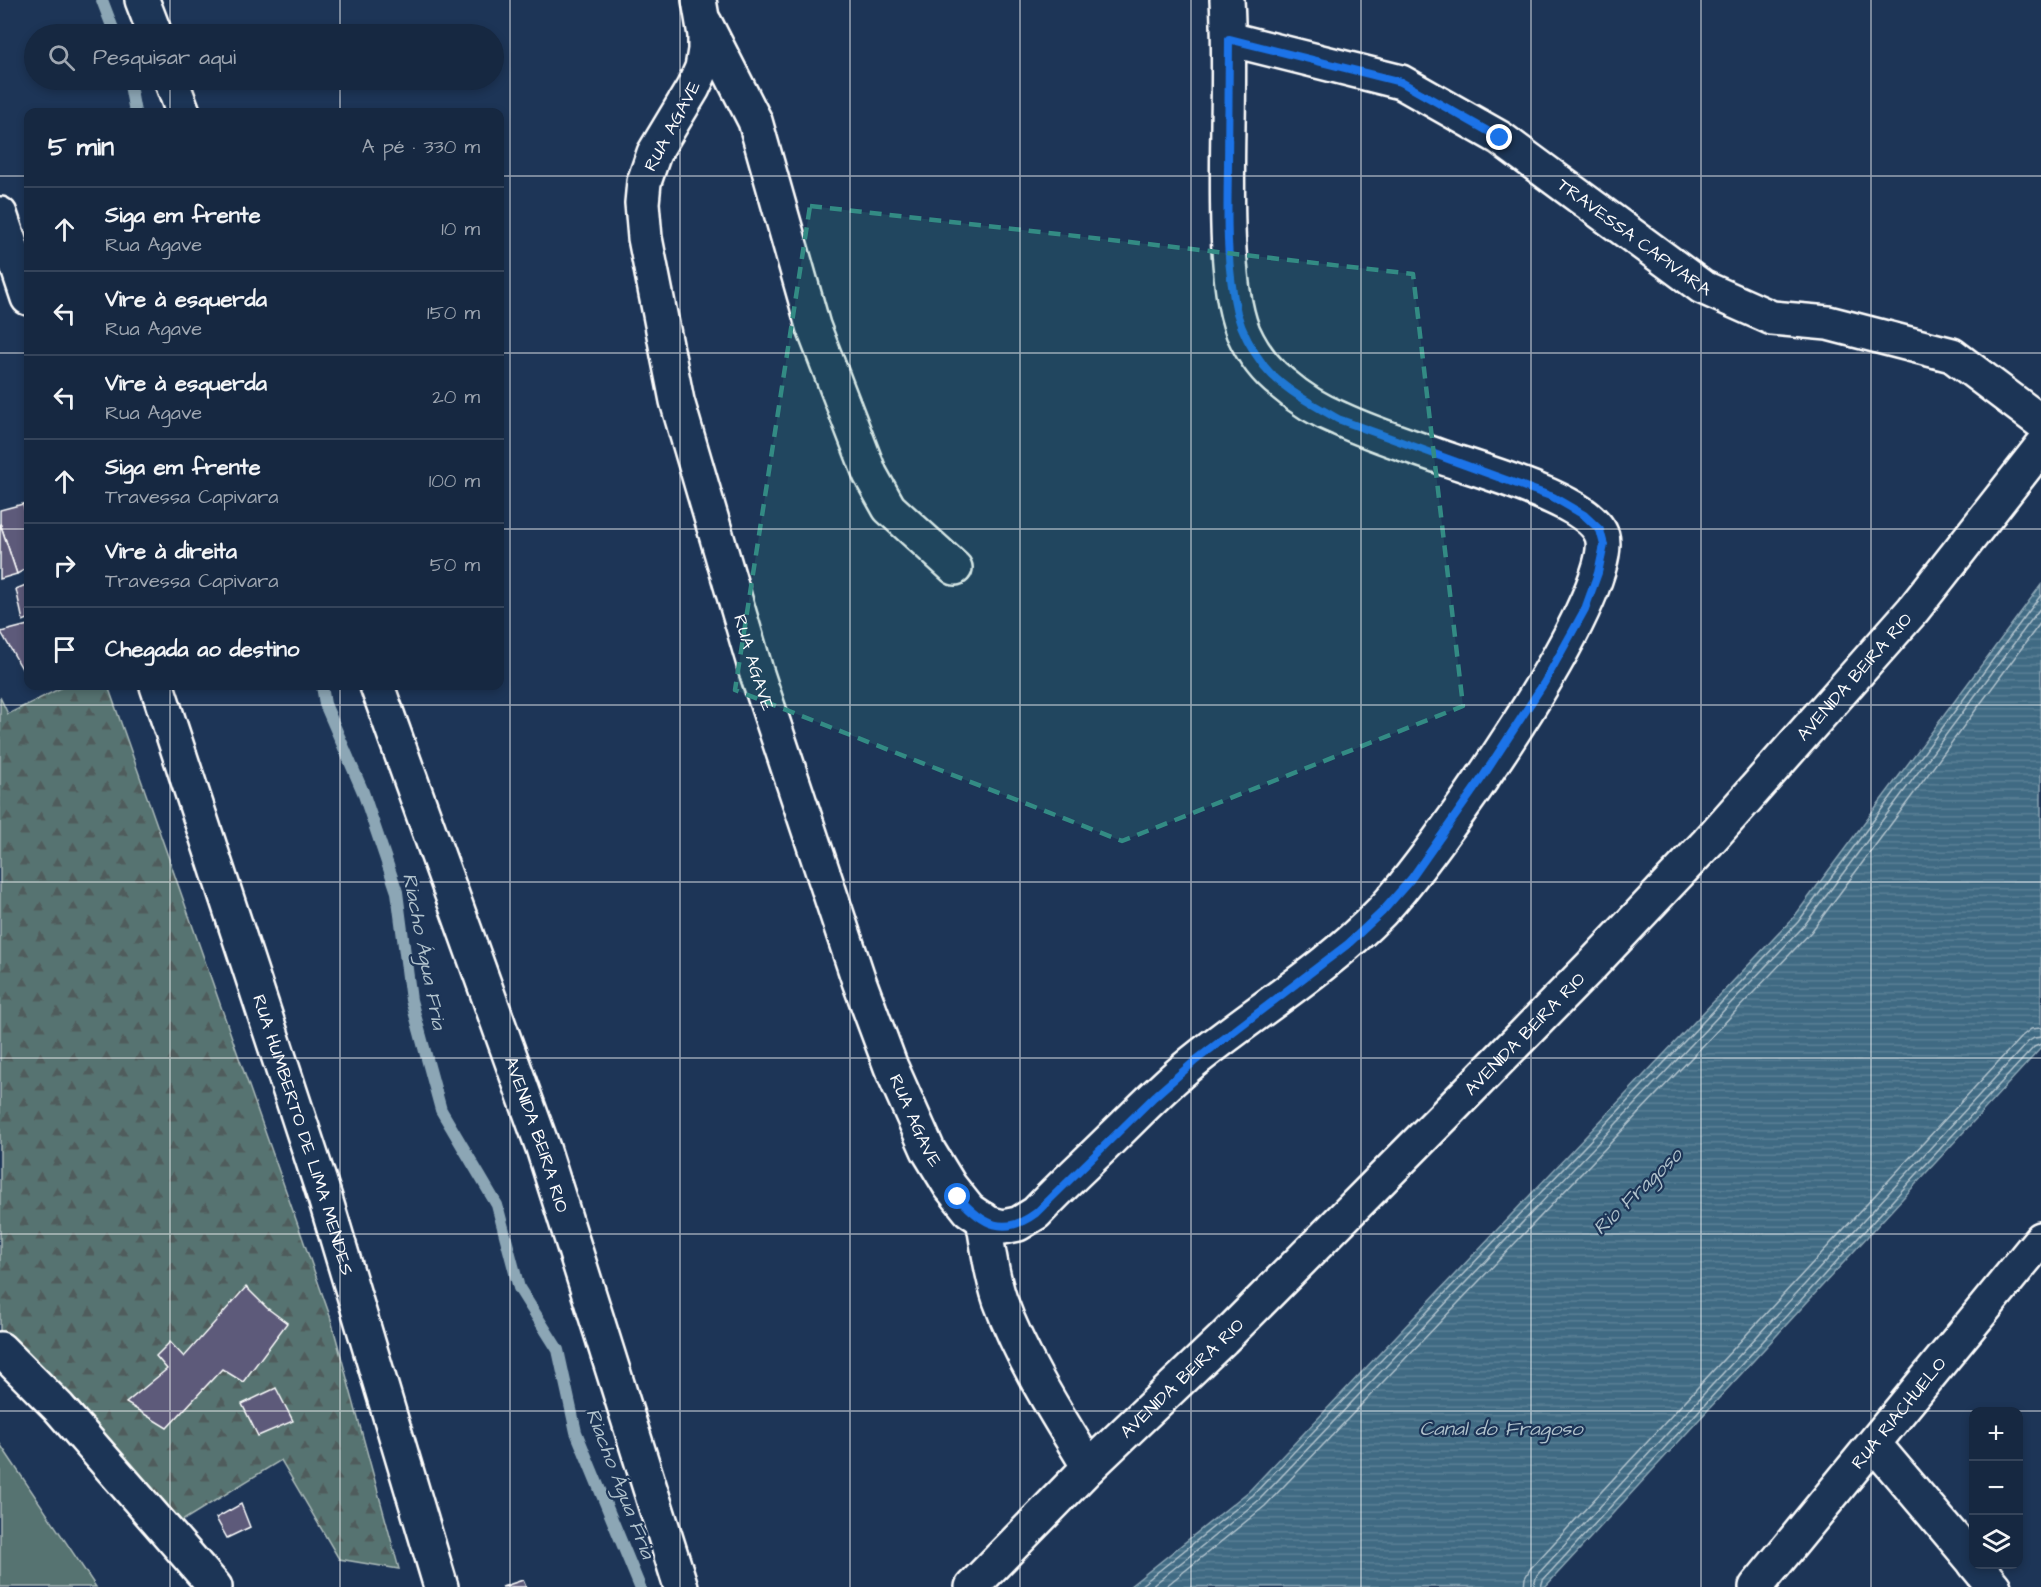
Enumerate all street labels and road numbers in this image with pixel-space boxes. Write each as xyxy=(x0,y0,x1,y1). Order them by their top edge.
street label: RUA AGAVE xyxy=(638,76,707,176)
street label: TRAVESSA CAPIVARA xyxy=(1552,172,1715,303)
street label: AVENIDA BEIRA RIO xyxy=(1791,608,1918,746)
street label: RUA AGAVE xyxy=(727,612,780,714)
street label: AVENIDA BEIRA RIO xyxy=(1459,967,1591,1101)
street label: RUA HUMBERTO DE LIMA MENDES xyxy=(246,991,359,1278)
street label: AVENIDA BEIRA RIO xyxy=(498,1053,574,1216)
street label: RUA AGAVE xyxy=(883,1070,948,1172)
street label: AVENIDA BEIRA RIO xyxy=(1114,1313,1250,1444)
street label: RUA RIACHUELO xyxy=(1846,1352,1952,1474)

